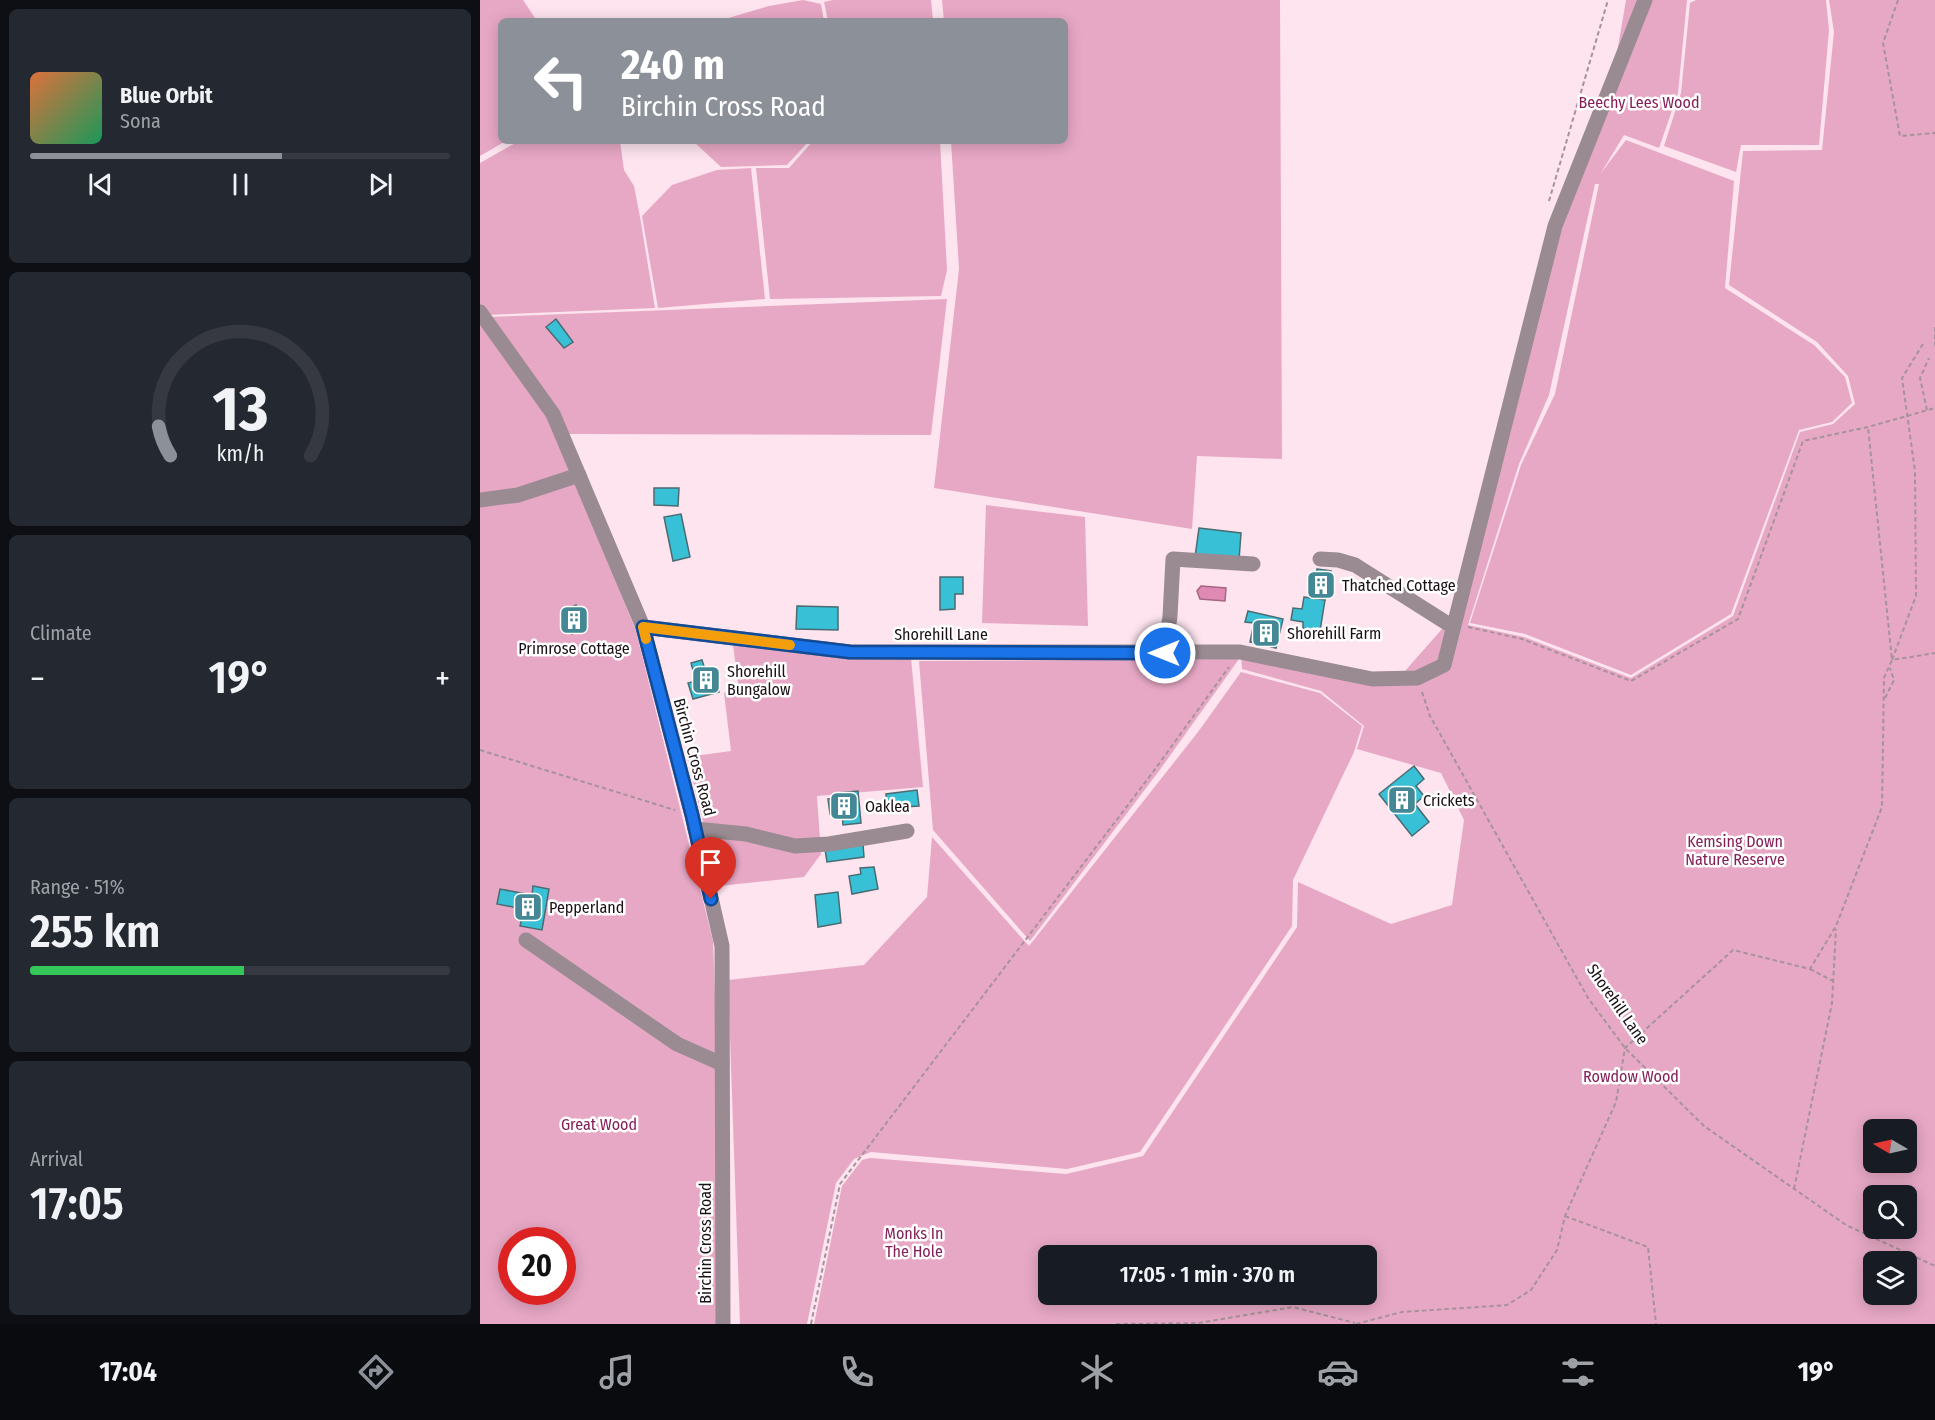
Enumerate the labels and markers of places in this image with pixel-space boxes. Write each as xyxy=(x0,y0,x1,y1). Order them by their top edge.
building icon: Thatched Cottage xyxy=(1305,569,1337,601)
place label: Thatched Cottage xyxy=(1342,576,1456,595)
building icon: Primrose Cottage xyxy=(558,604,590,636)
building icon: Shorehill Farm xyxy=(1250,617,1282,649)
place label: Shorehill Farm xyxy=(1287,624,1381,643)
place label: Primrose Cottage xyxy=(518,639,630,658)
place label: Shorehill Bungalow xyxy=(727,662,791,699)
building icon: Shorehill Bungalow xyxy=(690,664,722,696)
building icon: Crickets xyxy=(1386,784,1418,816)
building icon: Oaklea xyxy=(828,790,860,822)
place label: Crickets xyxy=(1423,791,1475,810)
place label: Oaklea xyxy=(865,797,910,816)
pin xyxy=(685,837,736,899)
building icon: Pepperland xyxy=(512,891,544,923)
place label: Pepperland xyxy=(549,898,624,917)

